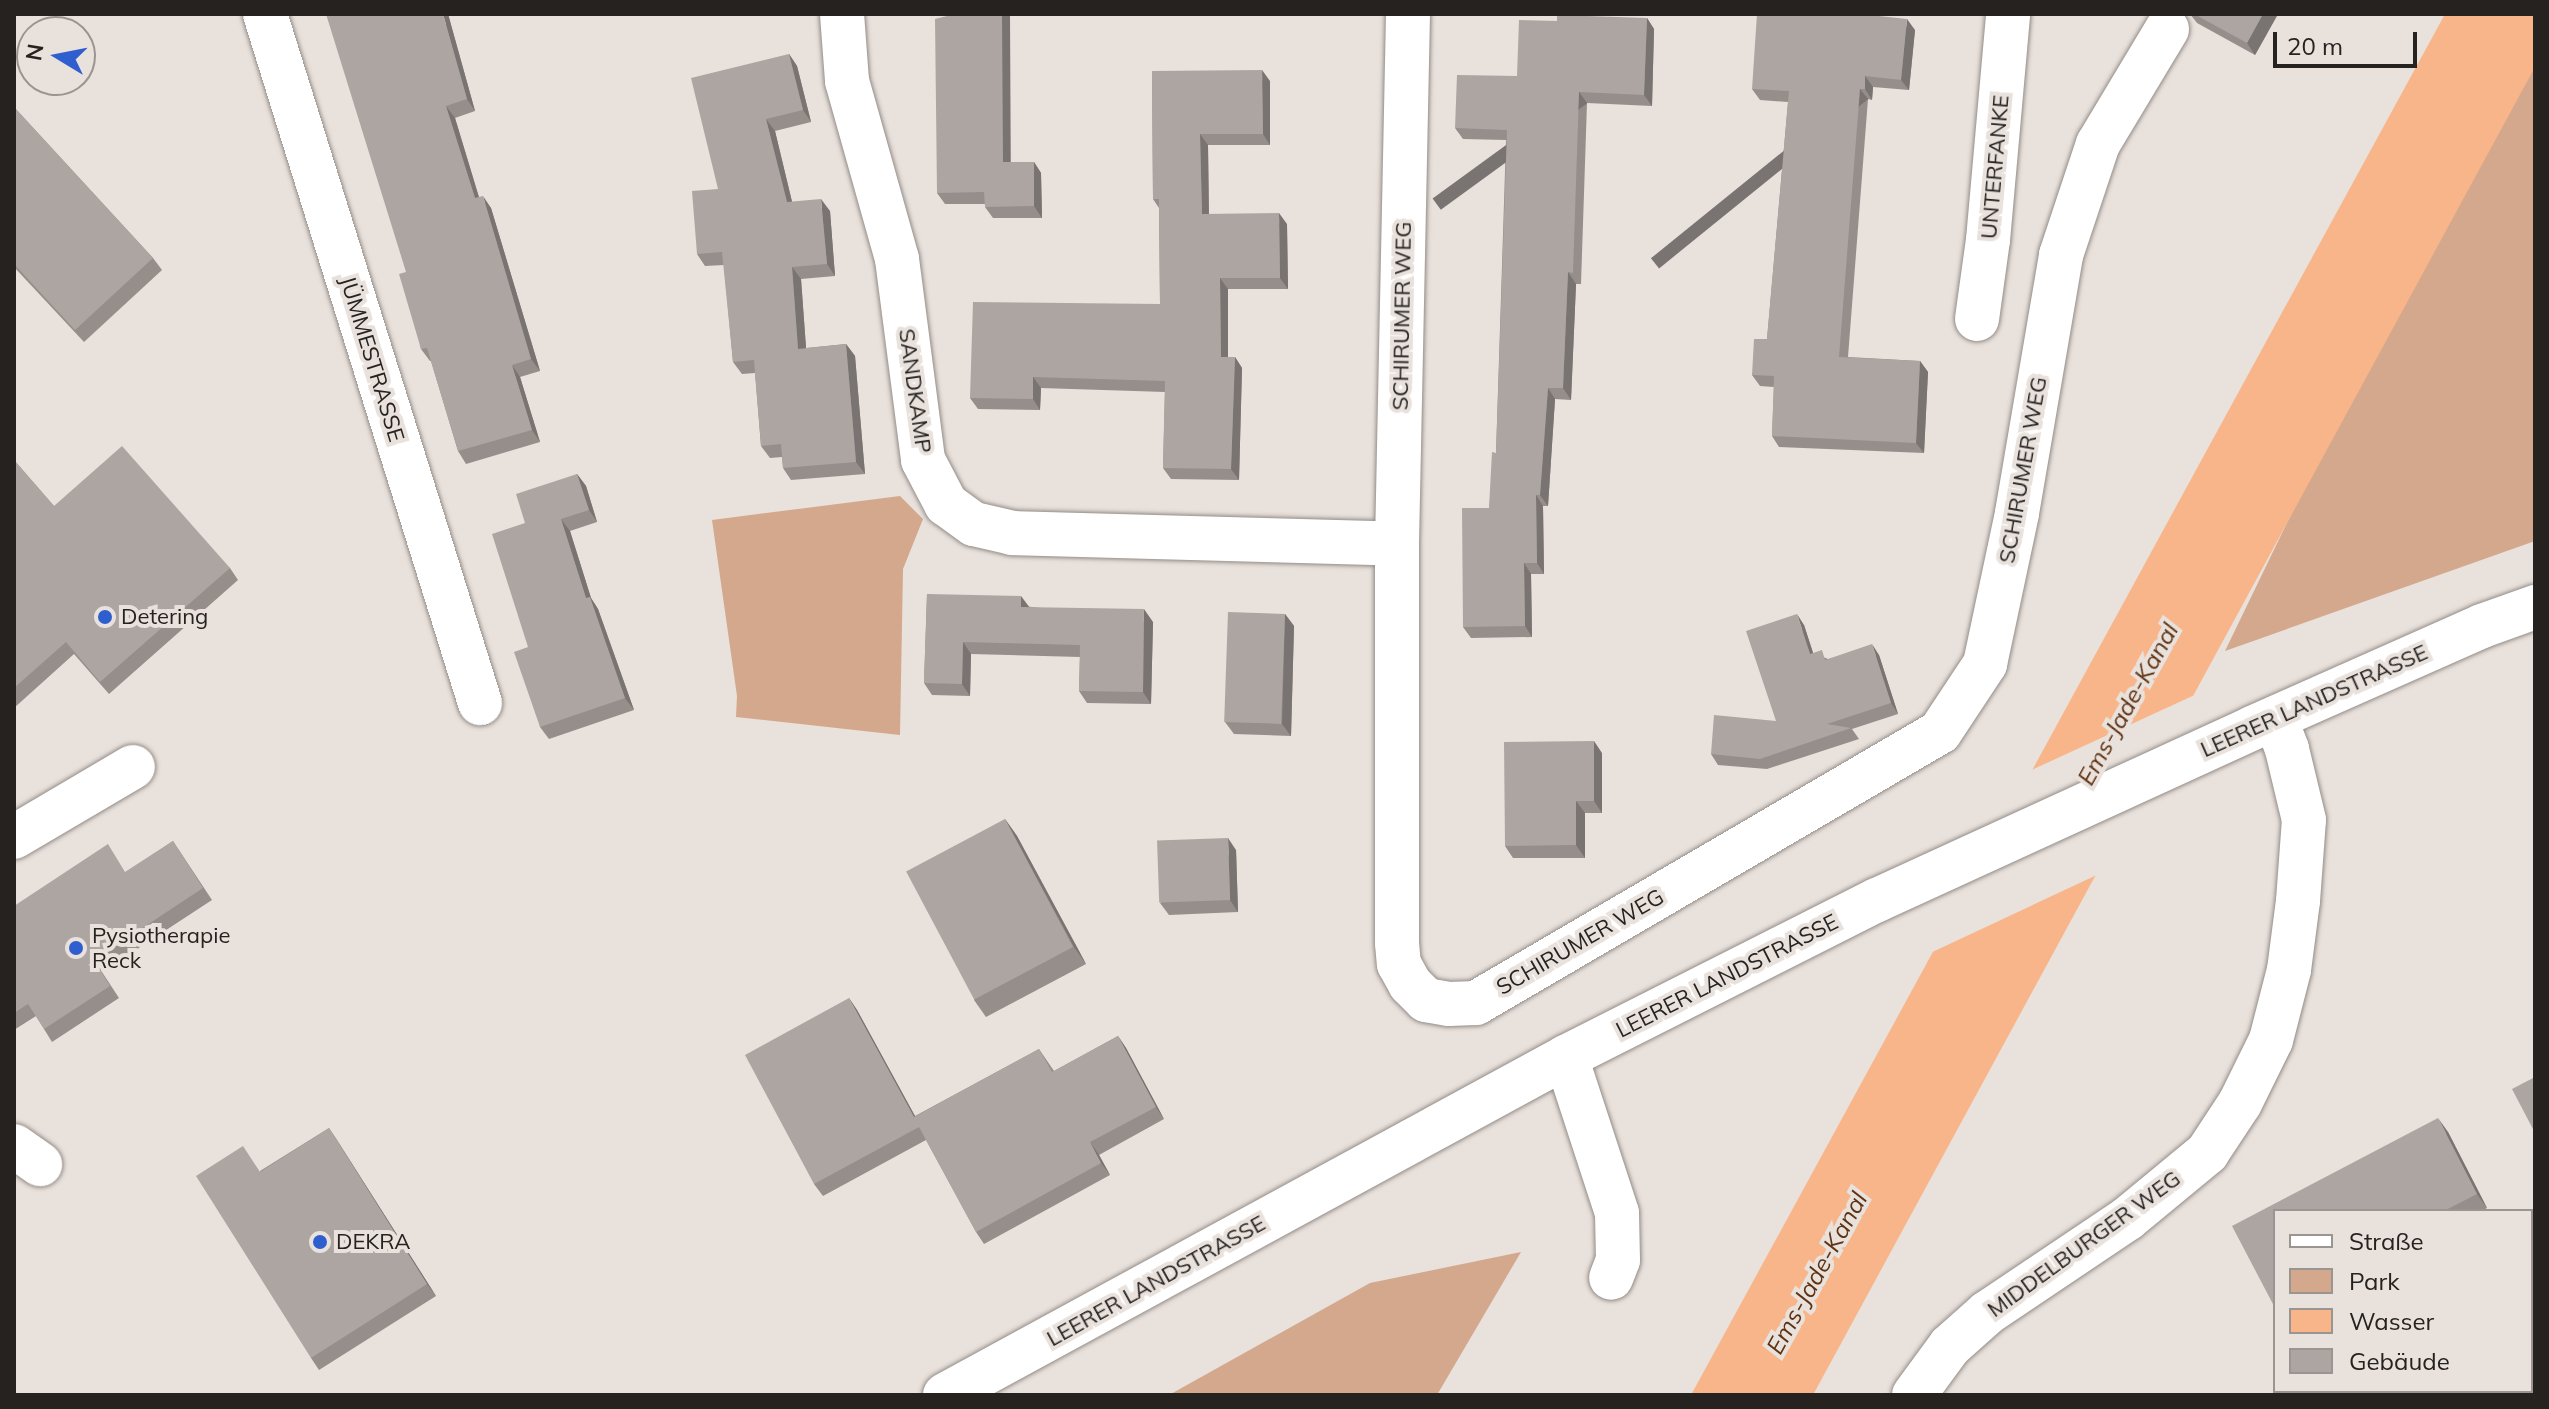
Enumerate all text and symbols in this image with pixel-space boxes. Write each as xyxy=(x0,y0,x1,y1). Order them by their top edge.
north arrow xyxy=(16,16,96,96)
scale bar xyxy=(2277,16,2421,66)
text: 20 m xyxy=(2287,31,2343,61)
text: N xyxy=(19,42,50,63)
street label: UNTERFANKE xyxy=(1976,94,2014,240)
street label: SCHIRUMER WEG xyxy=(1387,221,1417,411)
street label: JÜMMESTRASSE xyxy=(334,273,410,445)
street label: SANDKAMP xyxy=(893,327,937,455)
street label: SCHIRUMER WEG xyxy=(1994,375,2052,565)
place label: Detering xyxy=(121,604,208,630)
marker: Detering xyxy=(96,608,114,626)
water label: Ems-Jade-Kanal xyxy=(2072,618,2184,790)
street label: LEERER LANDSTRASSE xyxy=(2196,639,2432,763)
street label: SCHIRUMER WEG xyxy=(1492,883,1668,1001)
street label: LEERER LANDSTRASSE xyxy=(1612,908,1842,1044)
place label: Pysiotherapie Reck xyxy=(92,922,230,974)
marker: Pysiotherapie Reck xyxy=(67,939,85,957)
street label: MIDDELBURGER WEG xyxy=(1982,1165,2186,1323)
water label: Ems-Jade-Kanal xyxy=(1761,1187,1873,1359)
legend xyxy=(2273,1209,2533,1393)
street label: LEERER LANDSTRASSE xyxy=(1042,1210,1270,1352)
text: Straße xyxy=(2349,1226,2424,1256)
place label: DEKRA xyxy=(336,1229,410,1255)
marker: DEKRA xyxy=(311,1233,329,1251)
text: Park xyxy=(2349,1266,2400,1296)
text: Wasser xyxy=(2349,1306,2434,1336)
text: Gebäude xyxy=(2349,1346,2450,1376)

